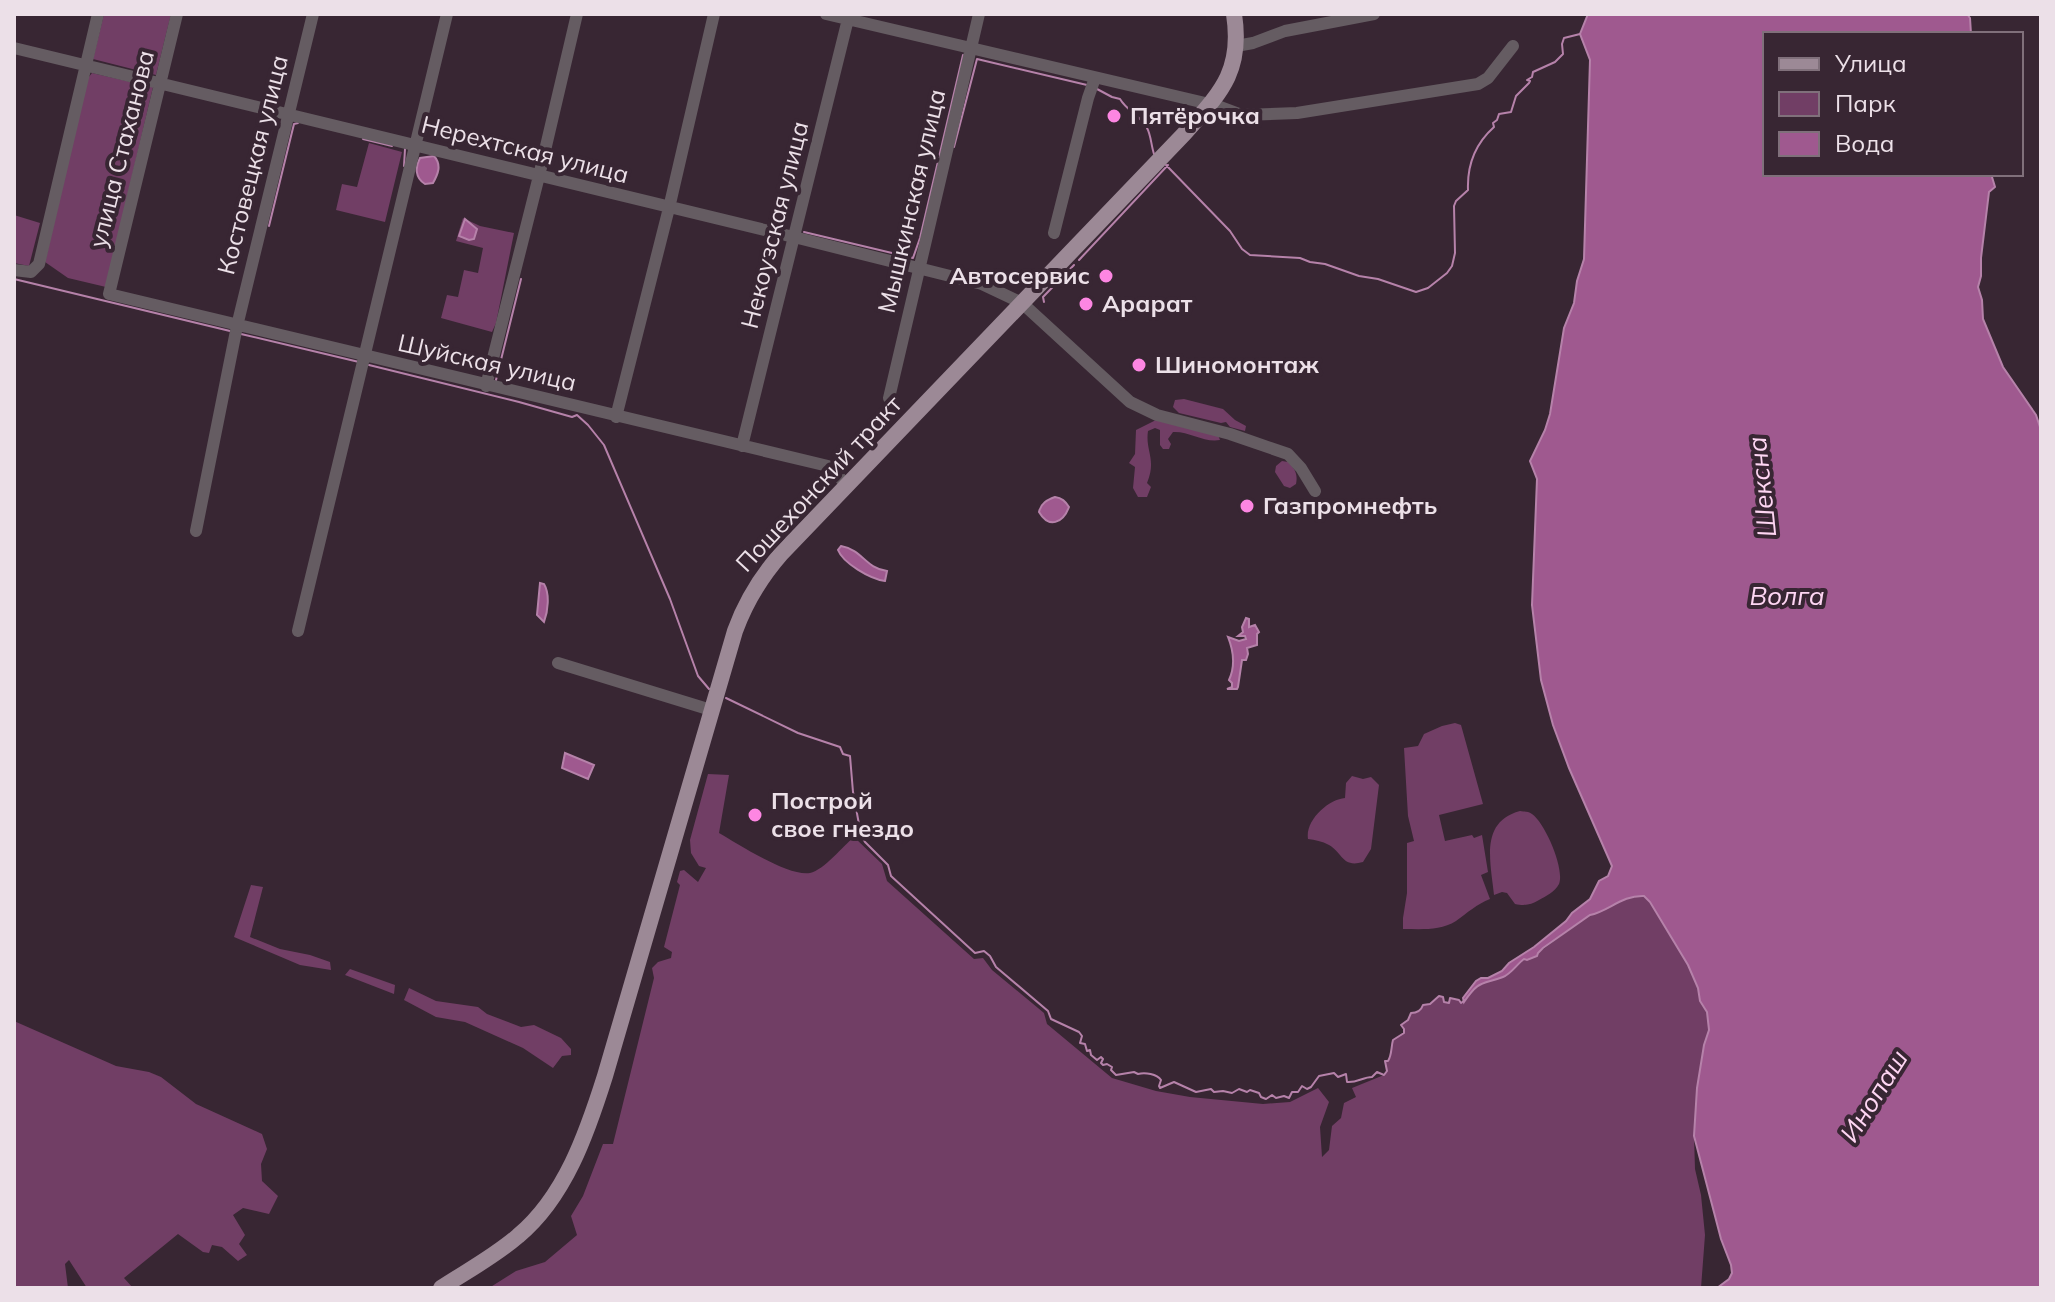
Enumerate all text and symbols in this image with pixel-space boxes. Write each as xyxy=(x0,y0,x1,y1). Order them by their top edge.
legend xyxy=(1763,32,2023,176)
street label: улица Стаханова xyxy=(82,47,160,250)
text: Улица xyxy=(1834,48,1907,78)
street label: Костовецкая улица xyxy=(210,52,294,277)
street label: Мышкинская улица xyxy=(871,86,951,316)
text: Парк xyxy=(1835,88,1896,118)
place label: Пятёрочка xyxy=(1130,100,1260,130)
marker: Пятёрочка xyxy=(1105,107,1123,125)
street label: Нерехтская улица xyxy=(419,109,632,189)
street label: Некоузская улица xyxy=(734,118,814,332)
text: Вода xyxy=(1835,128,1895,158)
place label: Автосервис xyxy=(950,260,1090,290)
marker: Автосервис xyxy=(1097,267,1115,285)
place label: Арарат xyxy=(1102,288,1193,318)
marker: Арарат xyxy=(1077,295,1095,313)
street label: Шуйская улица xyxy=(395,327,579,397)
place label: Шиномонтаж xyxy=(1155,349,1319,379)
marker: Шиномонтаж xyxy=(1130,356,1148,374)
street label: Пошехонский тракт xyxy=(729,389,908,578)
water label: Шексна xyxy=(1740,435,1783,539)
place label: Газпромнефть xyxy=(1263,490,1437,520)
marker: Газпромнефть xyxy=(1238,497,1256,515)
water label: Волга xyxy=(1749,579,1825,612)
place label: Построй свое гнездо xyxy=(771,785,914,843)
marker: Построй свое гнездо xyxy=(746,806,764,824)
water label: Инопаш xyxy=(1832,1043,1915,1148)

